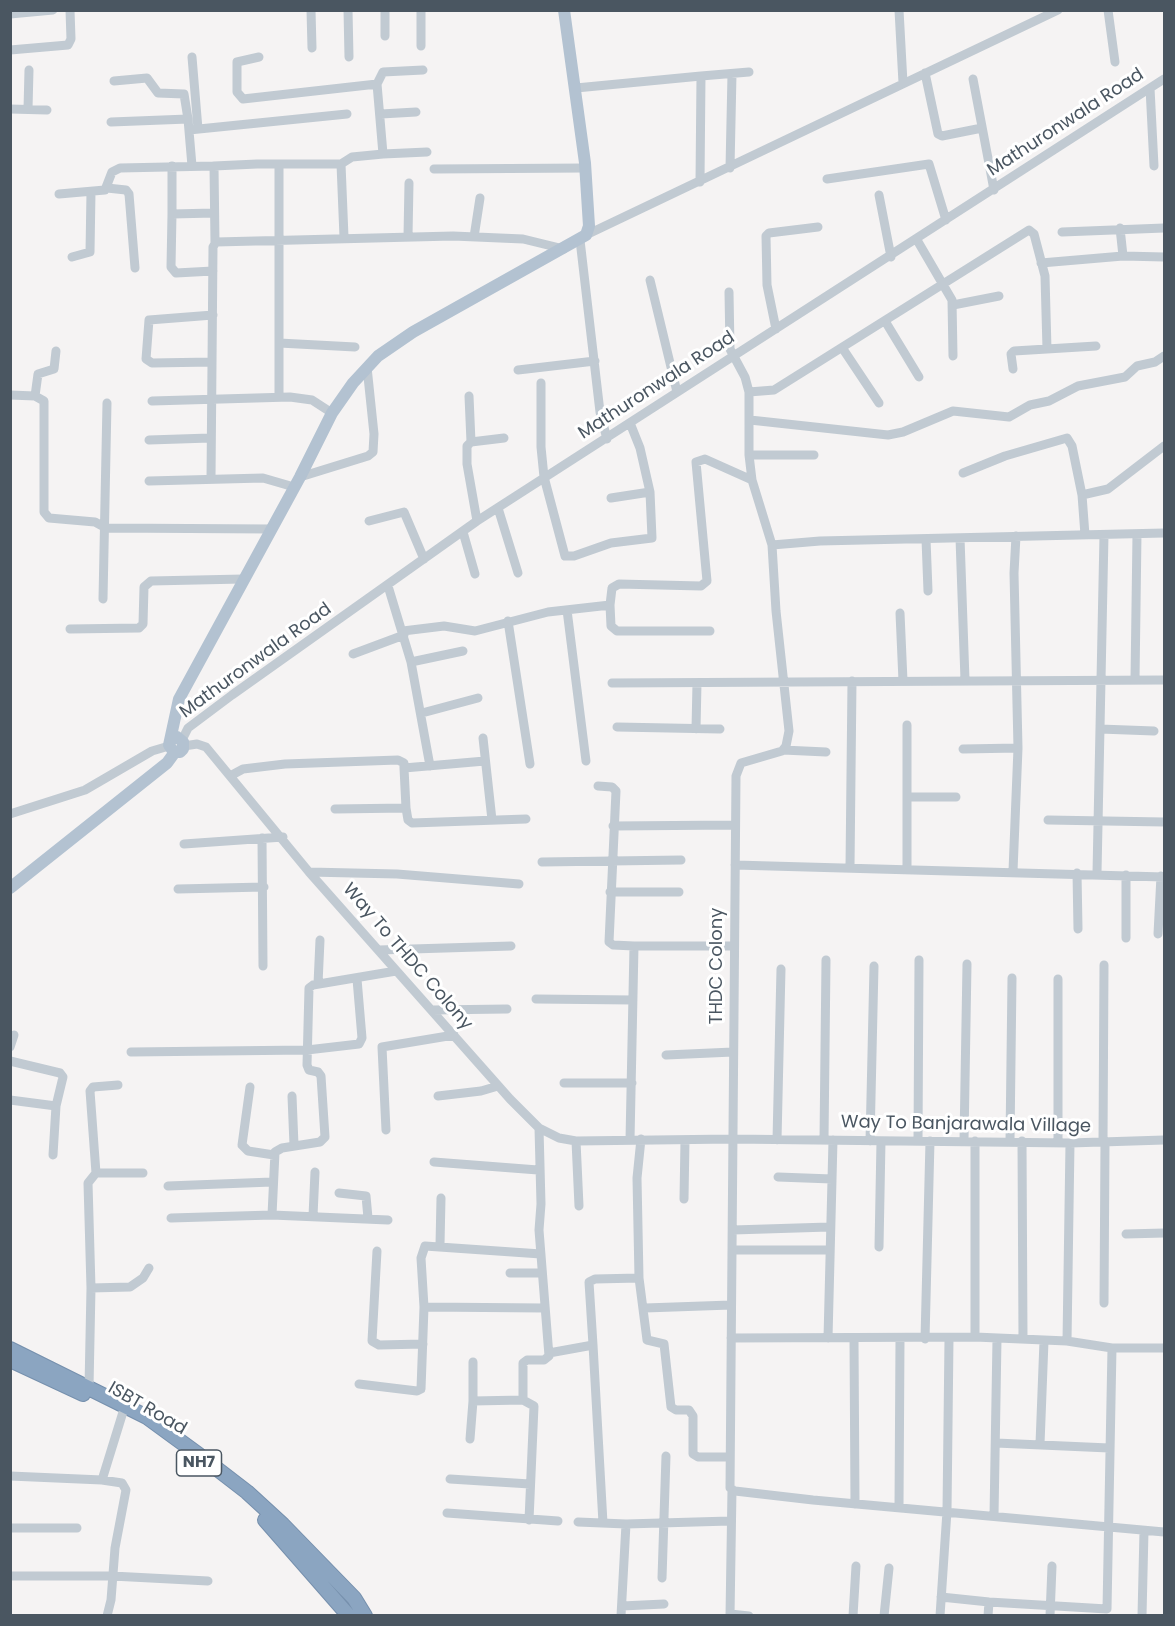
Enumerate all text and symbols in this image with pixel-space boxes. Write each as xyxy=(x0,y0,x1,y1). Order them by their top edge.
street label: Mathuronwala Road xyxy=(984,64,1148,182)
street label: Mathuronwala Road xyxy=(575,327,739,445)
street label: Mathuronwala Road xyxy=(176,599,336,723)
street label: Way To THDC Colony xyxy=(337,879,477,1035)
street label: THDC Colony xyxy=(706,908,728,1024)
street label: Way To Banjarawala Village xyxy=(841,1112,1091,1138)
street label: ISBT Road xyxy=(104,1378,190,1440)
road number: NH7 xyxy=(176,1450,222,1476)

